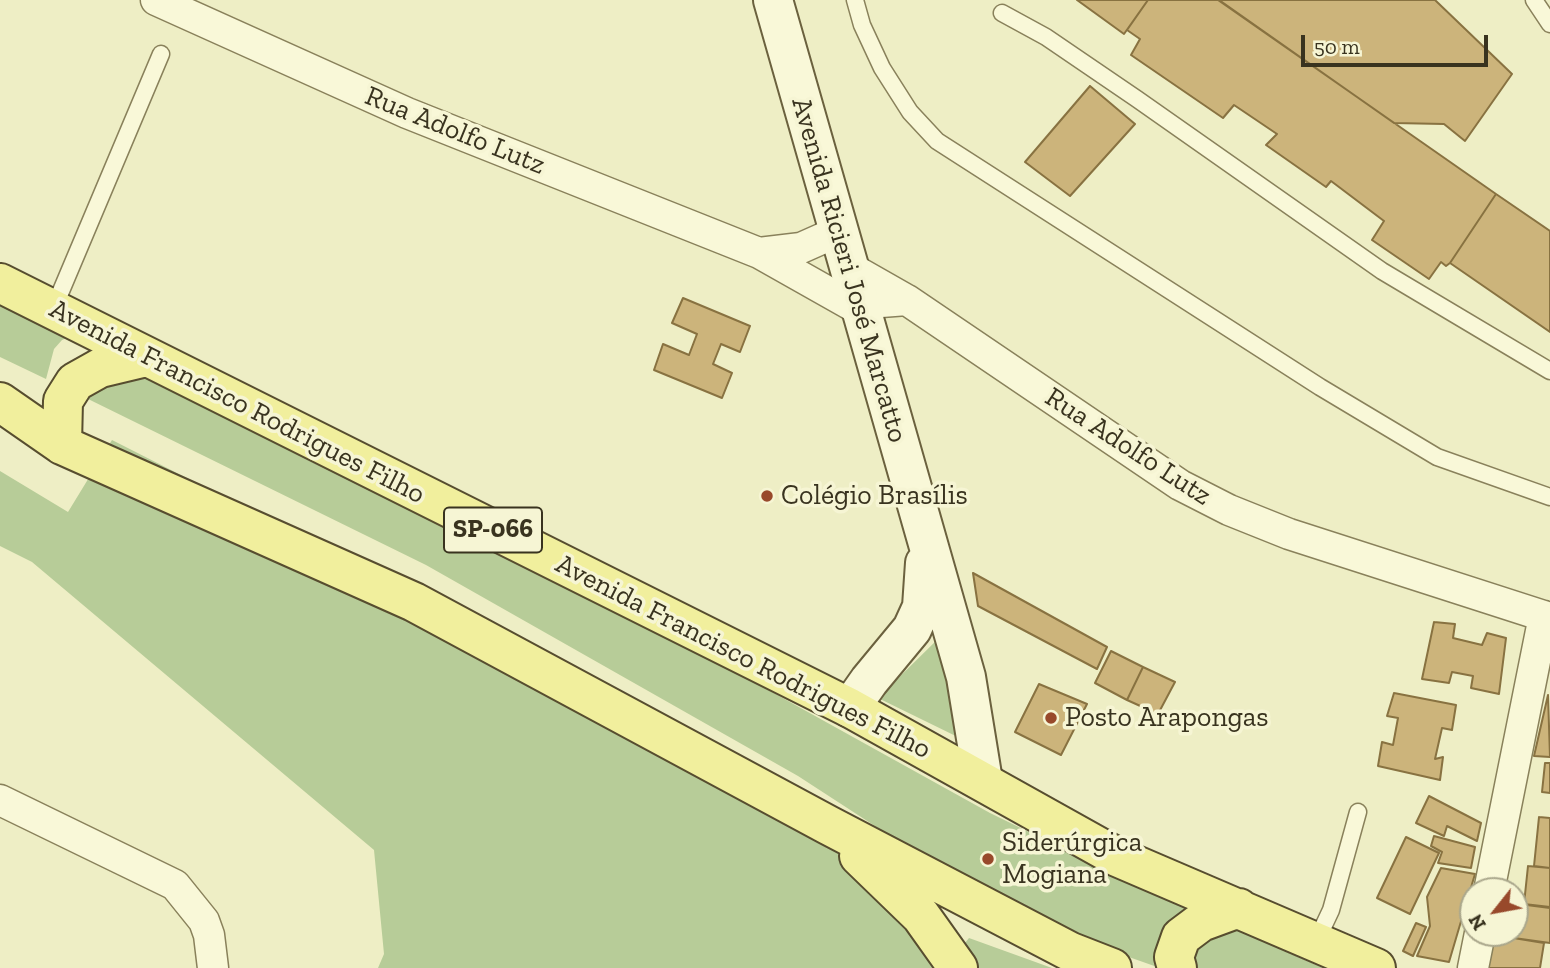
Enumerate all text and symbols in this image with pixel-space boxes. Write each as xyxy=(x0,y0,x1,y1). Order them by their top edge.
scale bar xyxy=(1305,21,1492,65)
text: 50 m xyxy=(1314,34,1360,59)
street label: Rua Adolfo Lutz xyxy=(360,80,550,182)
street label: Avenida Ricieri José Marcatto xyxy=(784,94,914,446)
street label: Avenida Francisco Rodrigues Filho xyxy=(44,292,430,512)
street label: Rua Adolfo Lutz xyxy=(1039,381,1217,513)
place label: Colégio Brasílis xyxy=(781,479,968,513)
marker: Colégio Brasílis xyxy=(759,488,775,504)
road number: SP-066 xyxy=(444,508,542,552)
street label: Avenida Francisco Rodrigues Filho xyxy=(550,547,936,767)
place label: Posto Arapongas xyxy=(1065,701,1269,735)
marker: Posto Arapongas xyxy=(1043,710,1059,726)
place label: Siderúrgica Mogiana xyxy=(1002,826,1142,892)
marker: Siderúrgica Mogiana xyxy=(980,851,996,867)
north arrow xyxy=(1459,877,1529,947)
text: N xyxy=(1464,910,1491,934)

